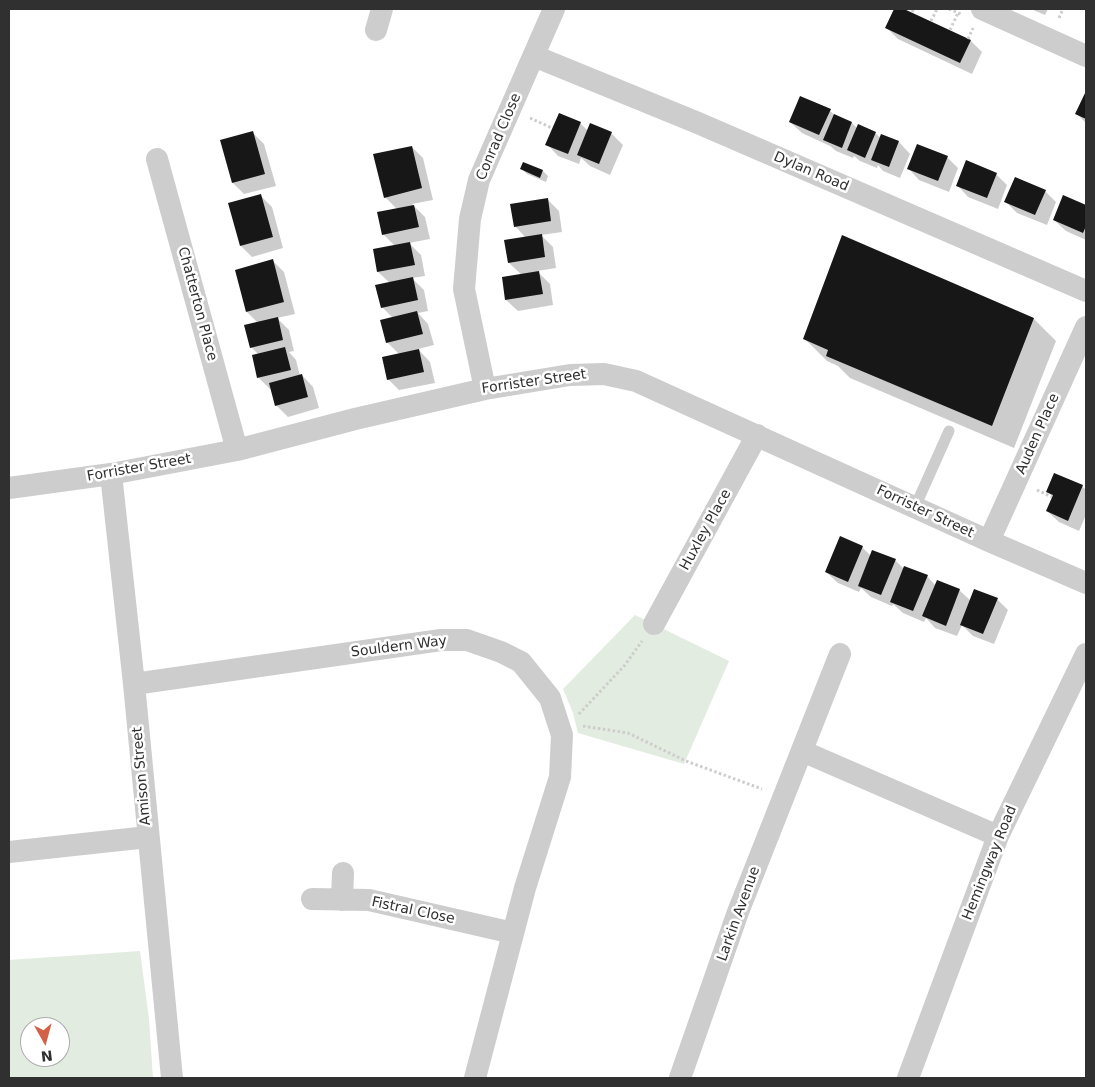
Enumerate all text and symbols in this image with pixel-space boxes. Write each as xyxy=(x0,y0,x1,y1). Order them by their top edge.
street label: Conrad Close xyxy=(473,91,525,183)
street label: Dylan Road xyxy=(771,149,851,195)
street label: Chatterton Place xyxy=(174,245,220,363)
street label: Forrister Street xyxy=(481,366,587,398)
street label: Auden Place xyxy=(1013,391,1063,477)
street label: Forrister Street xyxy=(86,451,192,485)
street label: Forrister Street xyxy=(874,482,976,542)
street label: Huxley Place xyxy=(677,487,735,573)
street label: Souldern Way xyxy=(350,633,448,661)
street label: Amison Street xyxy=(129,726,155,826)
street label: Hemingway Road xyxy=(959,803,1021,923)
street label: Larkin Avenue xyxy=(714,864,764,964)
street label: Fistral Close xyxy=(370,894,456,928)
north arrow xyxy=(20,1017,70,1067)
text: N xyxy=(40,1047,53,1065)

